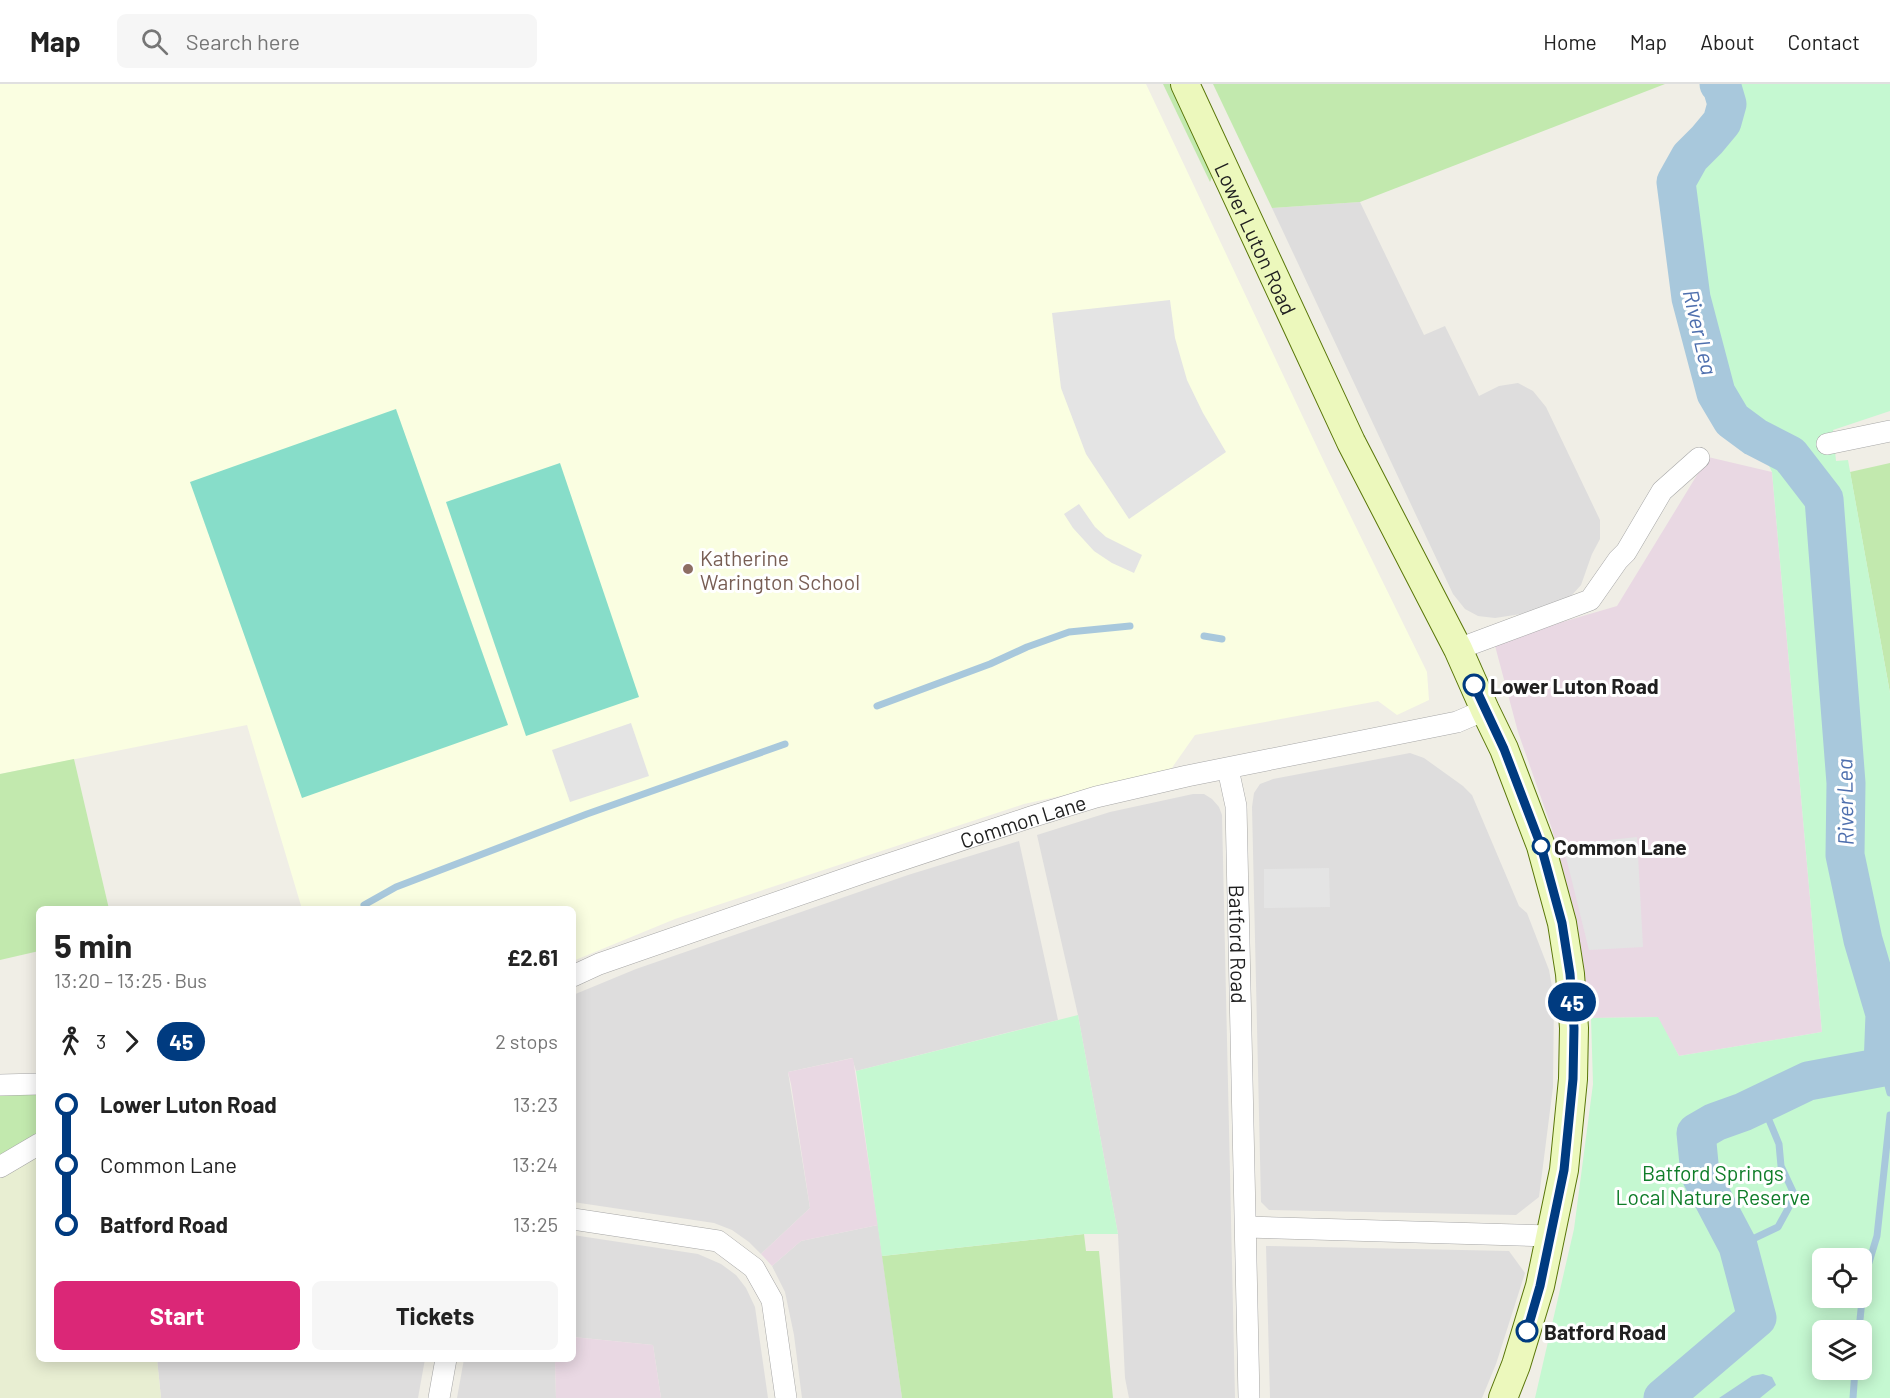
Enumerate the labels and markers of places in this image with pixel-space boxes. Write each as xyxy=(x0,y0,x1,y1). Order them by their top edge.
place label: Katherine Warington School xyxy=(700,545,860,594)
marker: Katherine Warington School xyxy=(681,562,695,576)
place label: Lower Luton Road xyxy=(1490,673,1659,698)
marker: Lower Luton Road xyxy=(1463,674,1485,696)
place label: Common Lane xyxy=(1554,834,1687,859)
marker: Common Lane xyxy=(1532,837,1550,855)
place label: Batford Road xyxy=(1544,1319,1666,1344)
marker: Batford Road xyxy=(1516,1320,1538,1342)

